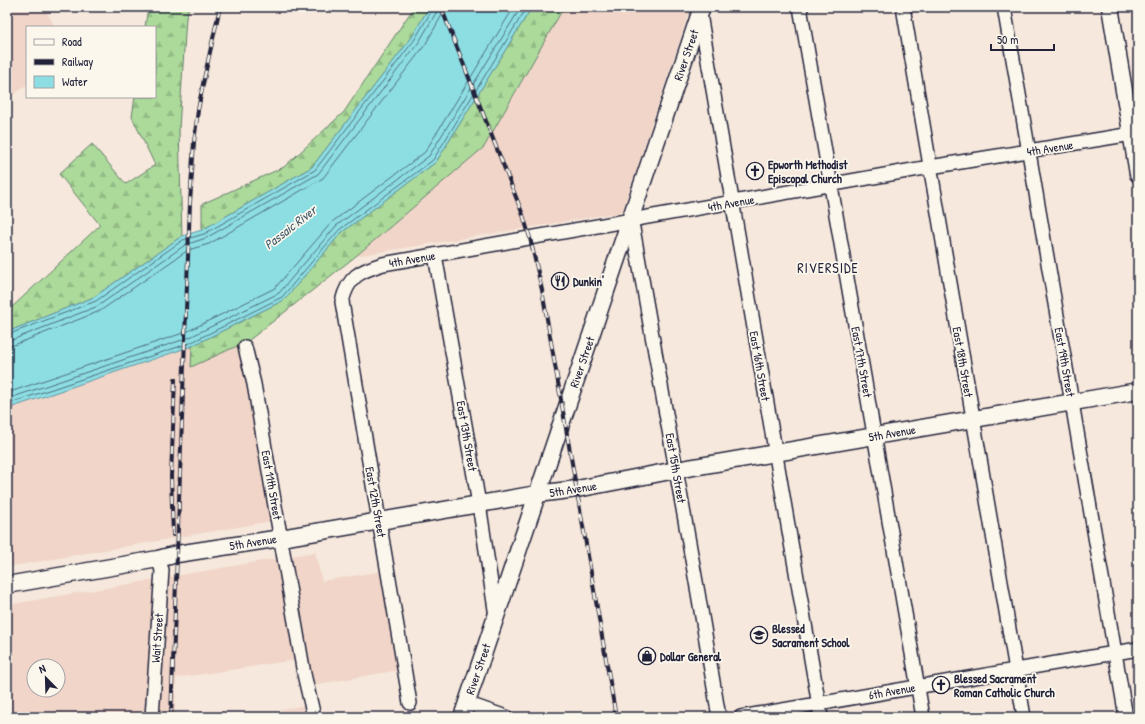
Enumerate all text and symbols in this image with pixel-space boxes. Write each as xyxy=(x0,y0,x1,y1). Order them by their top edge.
legend xyxy=(26,26,156,98)
street label: River Street xyxy=(669,26,703,83)
scale bar xyxy=(991,26,1054,52)
text: 50 m xyxy=(997,31,1018,48)
text: Road xyxy=(62,33,82,50)
text: Railway xyxy=(62,53,93,70)
text: Water xyxy=(62,73,88,90)
street label: 4th Avenue xyxy=(1026,136,1075,160)
place label: Epworth Methodist Episcopal Church xyxy=(768,156,848,188)
church icon: Epworth Methodist Episcopal Church xyxy=(745,161,765,181)
street label: 4th Avenue xyxy=(706,191,756,215)
water label: Passaic River xyxy=(260,200,321,253)
street label: 4th Avenue xyxy=(387,247,437,271)
district label: RIVERSIDE xyxy=(797,258,859,277)
restaurant icon: Dunkin' xyxy=(550,271,570,291)
place label: Dunkin' xyxy=(573,273,604,290)
street label: East 17th Street xyxy=(847,325,877,400)
street label: East 18th Street xyxy=(948,326,978,399)
street label: East 19th Street xyxy=(1051,326,1080,399)
street label: East 16th Street xyxy=(746,330,775,403)
street label: River Street xyxy=(565,333,599,390)
street label: East 13th Street xyxy=(452,400,482,473)
street label: 5th Avenue xyxy=(867,420,917,445)
street label: East 15th Street xyxy=(661,432,691,505)
street label: East 11th Street xyxy=(258,449,287,522)
street label: East 12th Street xyxy=(361,465,391,539)
street label: 5th Avenue xyxy=(548,477,598,501)
street label: 5th Avenue xyxy=(228,530,278,554)
street label: Wait Street xyxy=(147,612,167,663)
place label: Blessed Sacrament School xyxy=(772,620,850,651)
school or university icon: Blessed Sacrament School xyxy=(749,625,769,645)
street label: River Street xyxy=(461,640,495,697)
shop icon: Dollar General xyxy=(637,646,657,666)
place label: Dollar General xyxy=(660,648,722,665)
north arrow xyxy=(26,658,66,698)
text: N xyxy=(37,661,48,676)
place label: Blessed Sacrament Roman Catholic Church xyxy=(954,670,1056,701)
church icon: Blessed Sacrament Roman Catholic Church xyxy=(931,675,951,695)
street label: 6th Avenue xyxy=(867,678,917,703)

